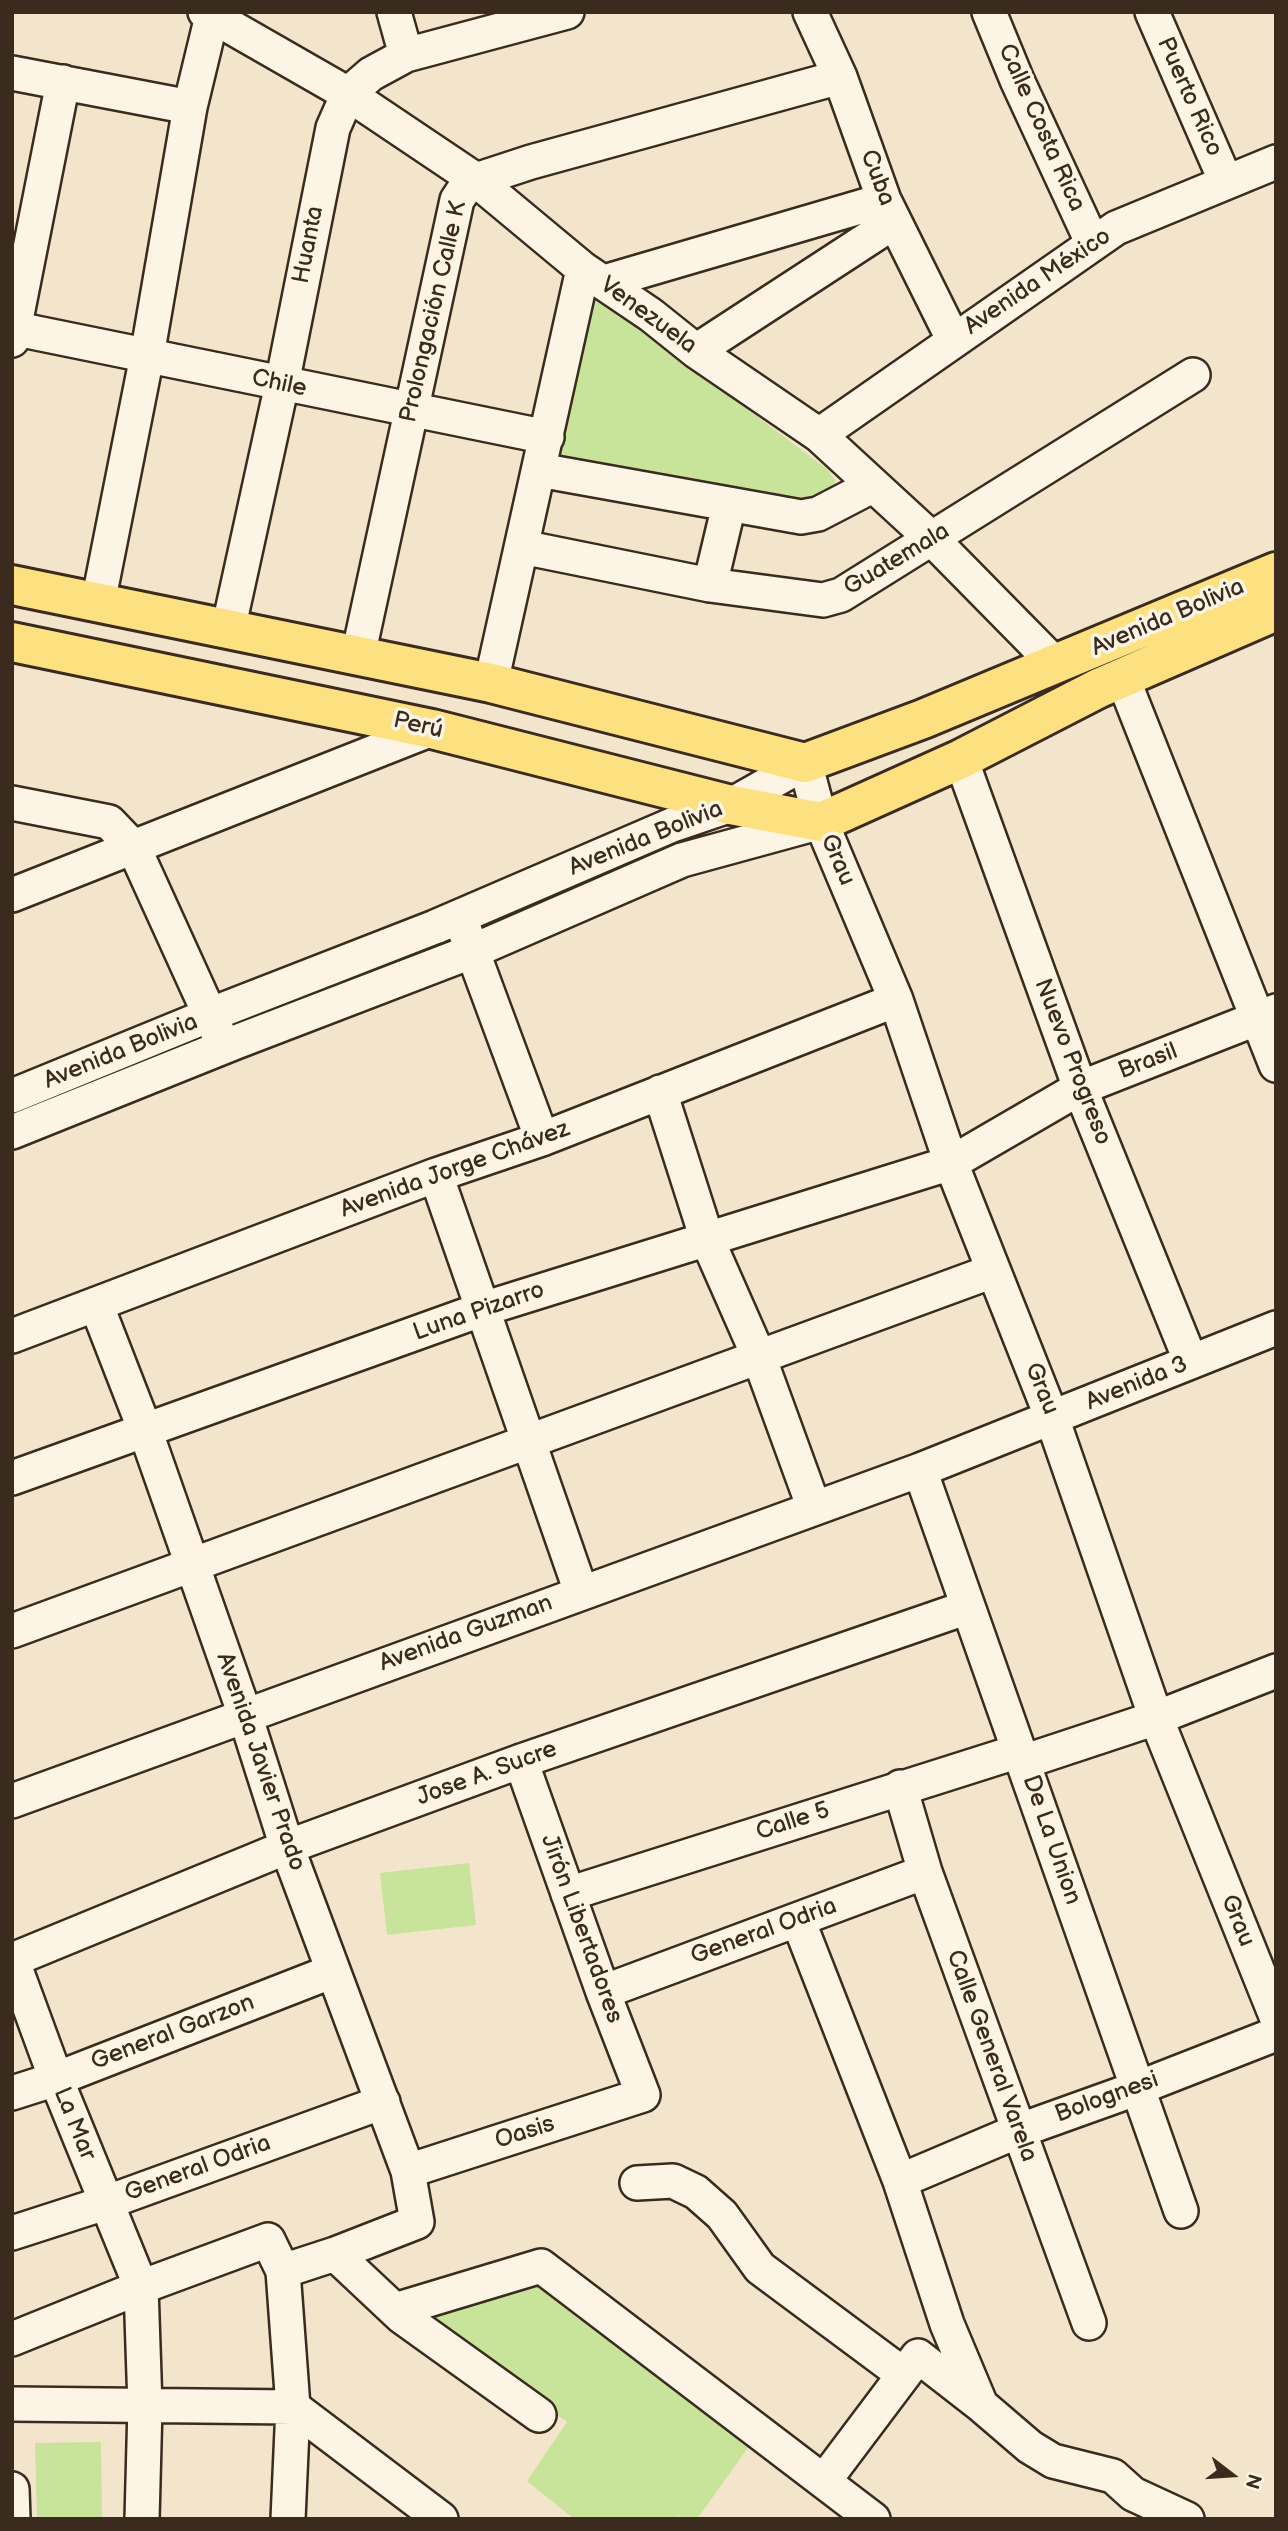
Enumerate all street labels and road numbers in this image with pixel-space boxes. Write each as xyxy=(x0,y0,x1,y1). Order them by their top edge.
street label: Puerto Rico xyxy=(1150,33,1228,161)
street label: Calle Costa Rica xyxy=(991,40,1091,216)
street label: Cuba xyxy=(853,146,901,210)
street label: Prolongación Calle K xyxy=(395,199,473,425)
street label: Huanta xyxy=(287,204,331,286)
street label: Avenida México xyxy=(959,222,1117,342)
street label: Venezuela xyxy=(594,271,702,361)
street label: Chile xyxy=(249,364,309,404)
street label: Guatemala xyxy=(839,517,955,603)
street label: Avenida Bolivia xyxy=(1087,573,1249,663)
street label: Perú xyxy=(390,706,446,746)
street label: Avenida Bolivia xyxy=(565,795,727,883)
street label: Grau xyxy=(813,830,861,890)
street label: Nuevo Progreso xyxy=(1027,975,1117,1149)
street label: Avenida Bolivia xyxy=(40,1008,202,1096)
street label: Brasil xyxy=(1114,1038,1182,1086)
street label: Avenida Jorge Chávez xyxy=(336,1115,574,1225)
street label: Luna Pizarro xyxy=(410,1276,548,1348)
street label: Avenida 3 xyxy=(1082,1351,1192,1417)
street label: Grau xyxy=(1018,1359,1064,1419)
street label: Avenida Guzman xyxy=(375,1589,557,1679)
street label: Avenida Javier Prado xyxy=(209,1649,311,1875)
street label: Jose A. Sucre xyxy=(413,1735,561,1813)
street label: De La Union xyxy=(1015,1772,1087,1908)
street label: Calle 5 xyxy=(753,1797,833,1847)
street label: Jirón Libertadores xyxy=(534,1831,628,2027)
street label: Grau xyxy=(1214,1891,1260,1951)
street label: General Odria xyxy=(687,1892,841,1972)
street label: Calle General Varela xyxy=(939,1946,1043,2166)
street label: General Garzon xyxy=(87,1989,259,2077)
street label: Bolognesi xyxy=(1051,2066,1163,2130)
street label: La Mar xyxy=(46,2083,102,2165)
street label: Oasis xyxy=(492,2110,558,2156)
street label: General Odria xyxy=(121,2129,275,2209)

